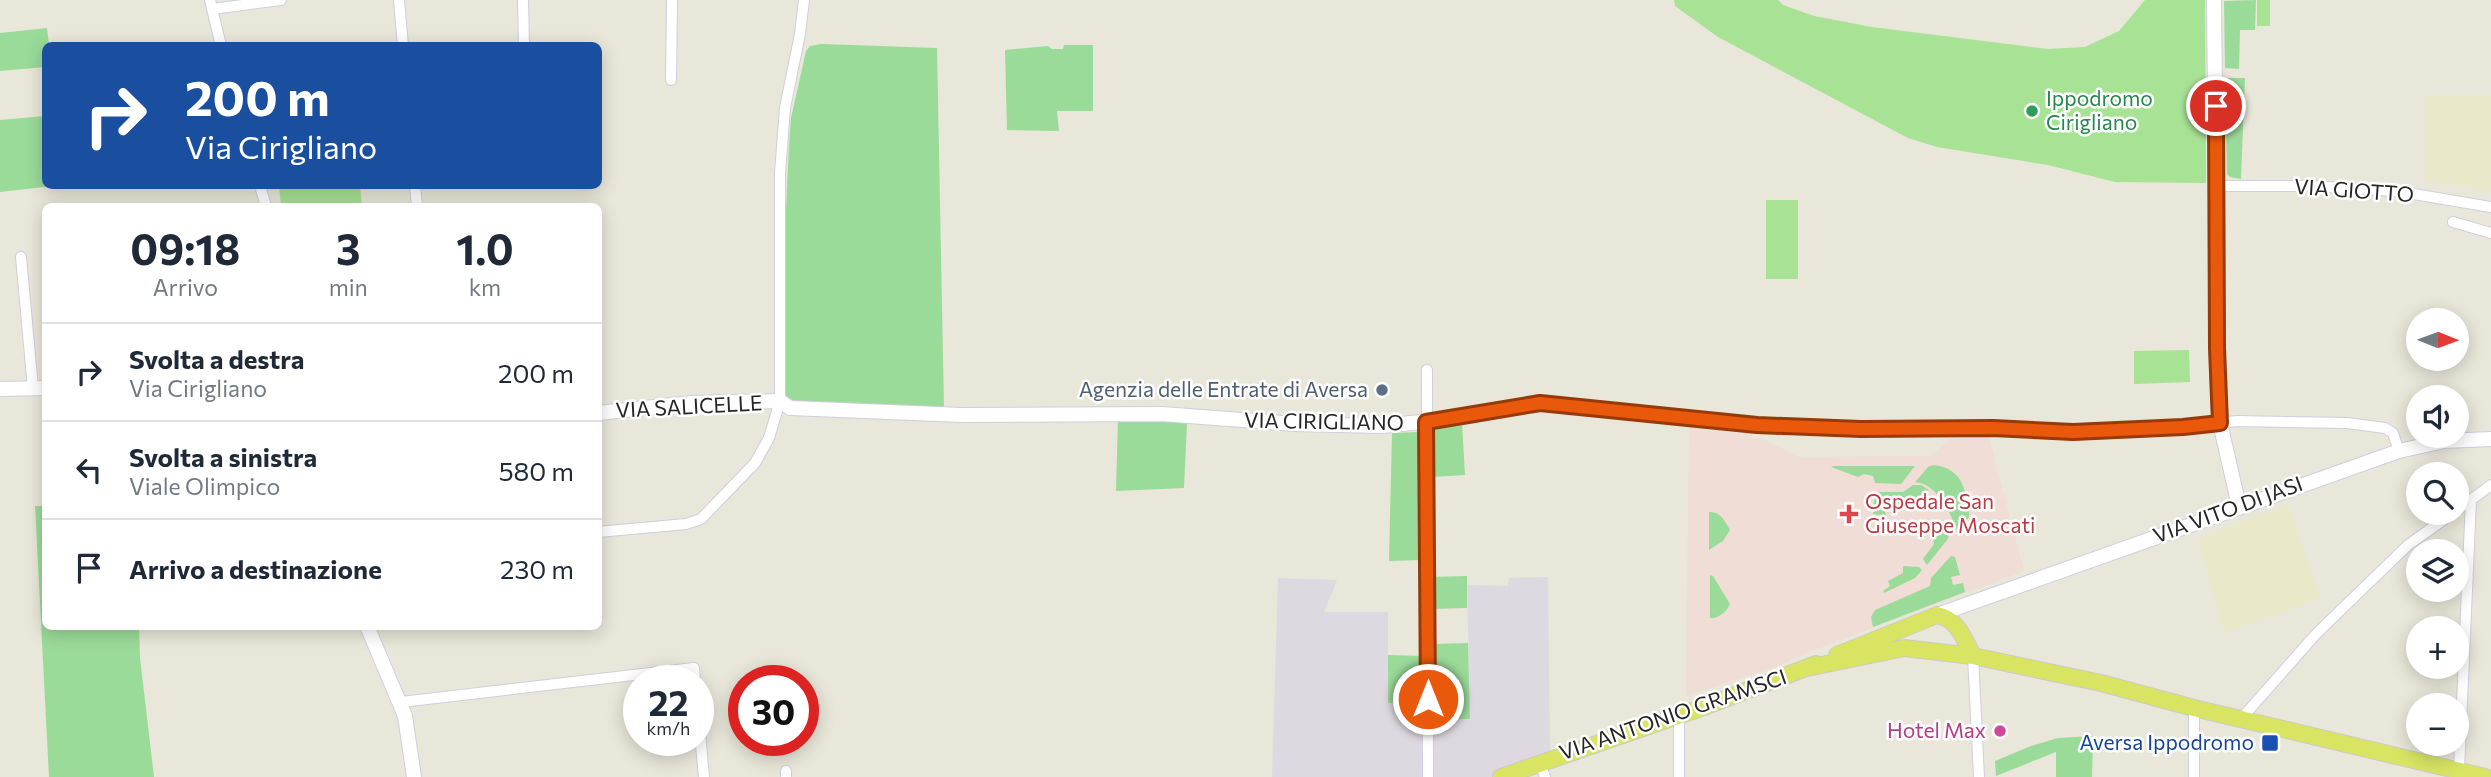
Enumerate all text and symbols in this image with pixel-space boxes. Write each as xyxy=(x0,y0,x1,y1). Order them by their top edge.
text: 200 m xyxy=(185,66,330,126)
icon: right xyxy=(70,70,161,161)
pin xyxy=(2186,76,2246,136)
place label: Ippodromo Cirigliano xyxy=(2046,85,2153,134)
icon: arrive xyxy=(2197,87,2235,125)
marker: Ippodromo Cirigliano xyxy=(2024,103,2040,119)
text: Via Cirigliano xyxy=(185,126,377,166)
street label: VIA GIOTTO xyxy=(2293,173,2415,206)
text: 09:18 xyxy=(130,222,240,274)
text: 3 xyxy=(336,222,360,274)
text: 1.0 xyxy=(456,222,514,274)
text: Arrivo xyxy=(153,273,218,301)
text: min xyxy=(329,273,368,301)
text: km xyxy=(469,273,501,301)
north arrow xyxy=(2406,308,2469,371)
map controls xyxy=(2406,308,2469,756)
text: Svolta a destra xyxy=(129,343,304,374)
icon: right xyxy=(70,353,108,391)
text: 200 m xyxy=(498,357,574,388)
text: Via Cirigliano xyxy=(129,374,267,402)
place label: Agenzia delle Entrate di Aversa xyxy=(1079,376,1368,401)
marker: Agenzia delle Entrate di Aversa xyxy=(1374,382,1390,398)
button: sound xyxy=(2406,385,2469,448)
street label: VIA SALICELLE xyxy=(615,389,763,422)
street label: VIA CIRIGLIANO xyxy=(1244,407,1404,434)
text: Svolta a sinistra xyxy=(129,441,317,472)
icon: left xyxy=(70,451,108,489)
text: 580 m xyxy=(499,455,574,486)
button: search xyxy=(2406,462,2469,525)
street label: VIA VITO DI JASI xyxy=(2149,470,2306,547)
text: Viale Olimpico xyxy=(129,472,280,500)
place label: Ospedale San Giuseppe Moscati xyxy=(1865,488,2035,537)
marker: Ospedale San Giuseppe Moscati xyxy=(1839,504,1859,524)
button: layers xyxy=(2406,539,2469,602)
icon: arrive xyxy=(70,549,108,587)
text: Arrivo a destinazione xyxy=(129,553,382,584)
text: 230 m xyxy=(500,553,574,584)
button: + xyxy=(2406,616,2469,679)
position arrow xyxy=(1391,662,1465,736)
street label: VIA ANTONIO GRAMSCI xyxy=(1556,663,1789,764)
speed limit sign: 30 xyxy=(728,665,819,756)
text: 22 xyxy=(649,680,688,723)
button: − xyxy=(2406,693,2469,756)
text: km/h xyxy=(647,717,690,739)
place label: Hotel Max xyxy=(1887,717,1986,742)
marker: Hotel Max xyxy=(1992,723,2008,739)
place label: Aversa Ippodromo xyxy=(2079,729,2254,754)
marker: Aversa Ippodromo xyxy=(2260,733,2280,753)

